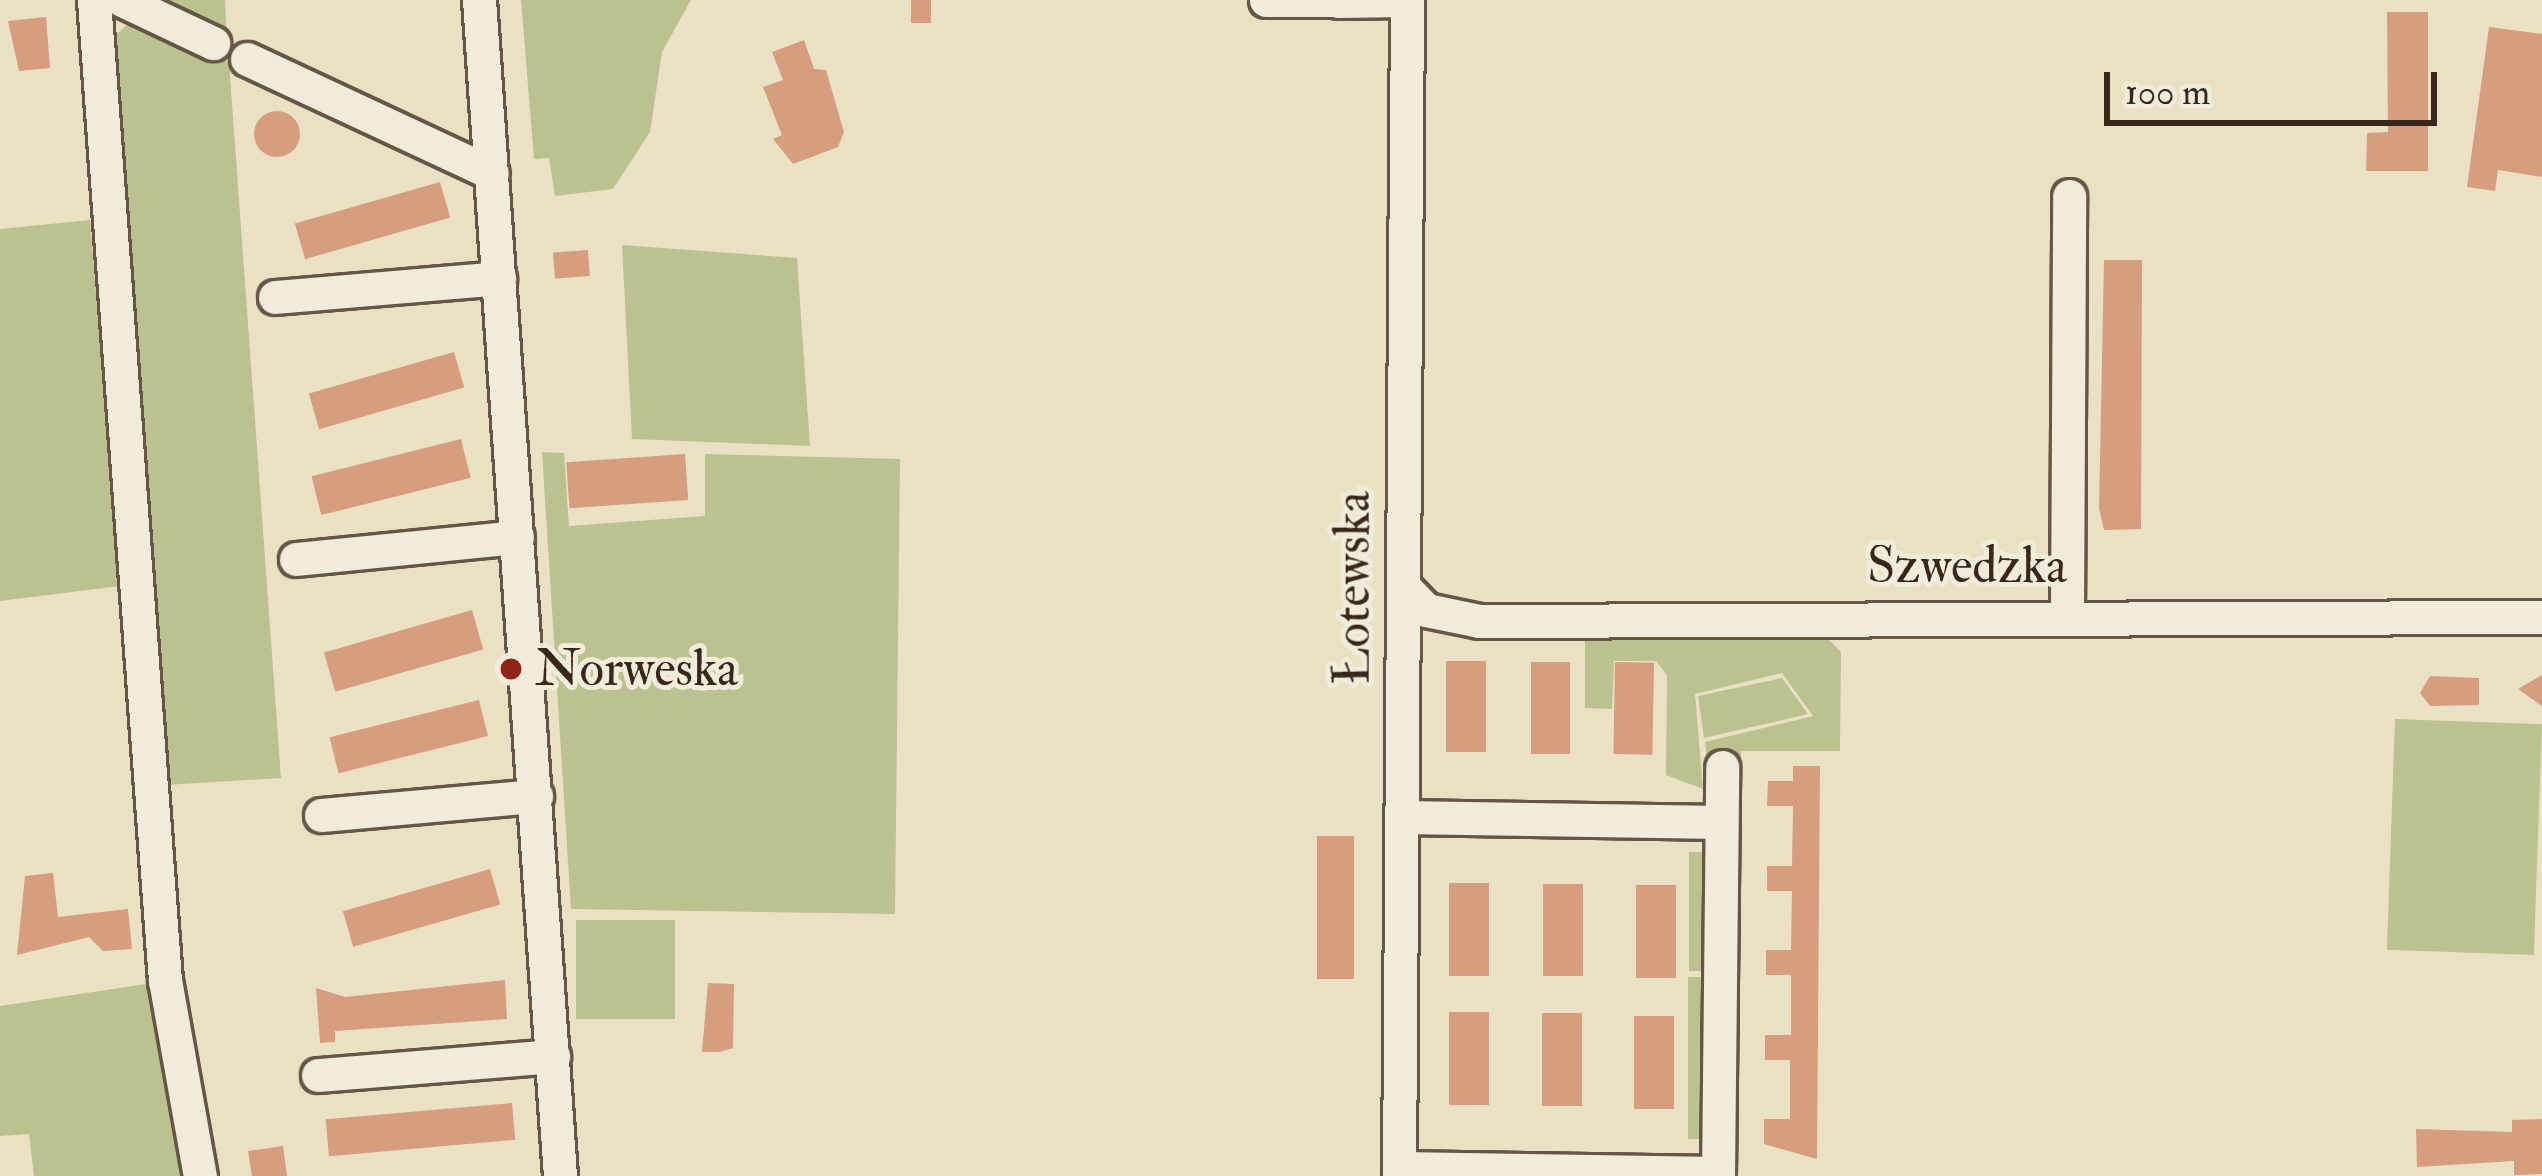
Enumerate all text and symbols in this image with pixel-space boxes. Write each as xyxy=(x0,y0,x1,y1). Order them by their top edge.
scale bar xyxy=(2110,48,2443,122)
text: 100 m xyxy=(2125,70,2210,115)
street label: Łotewska xyxy=(1322,491,1384,685)
street label: Szwedzka xyxy=(1867,535,2067,597)
place label: Norweska xyxy=(535,638,738,700)
marker: Norweska xyxy=(498,656,524,682)

